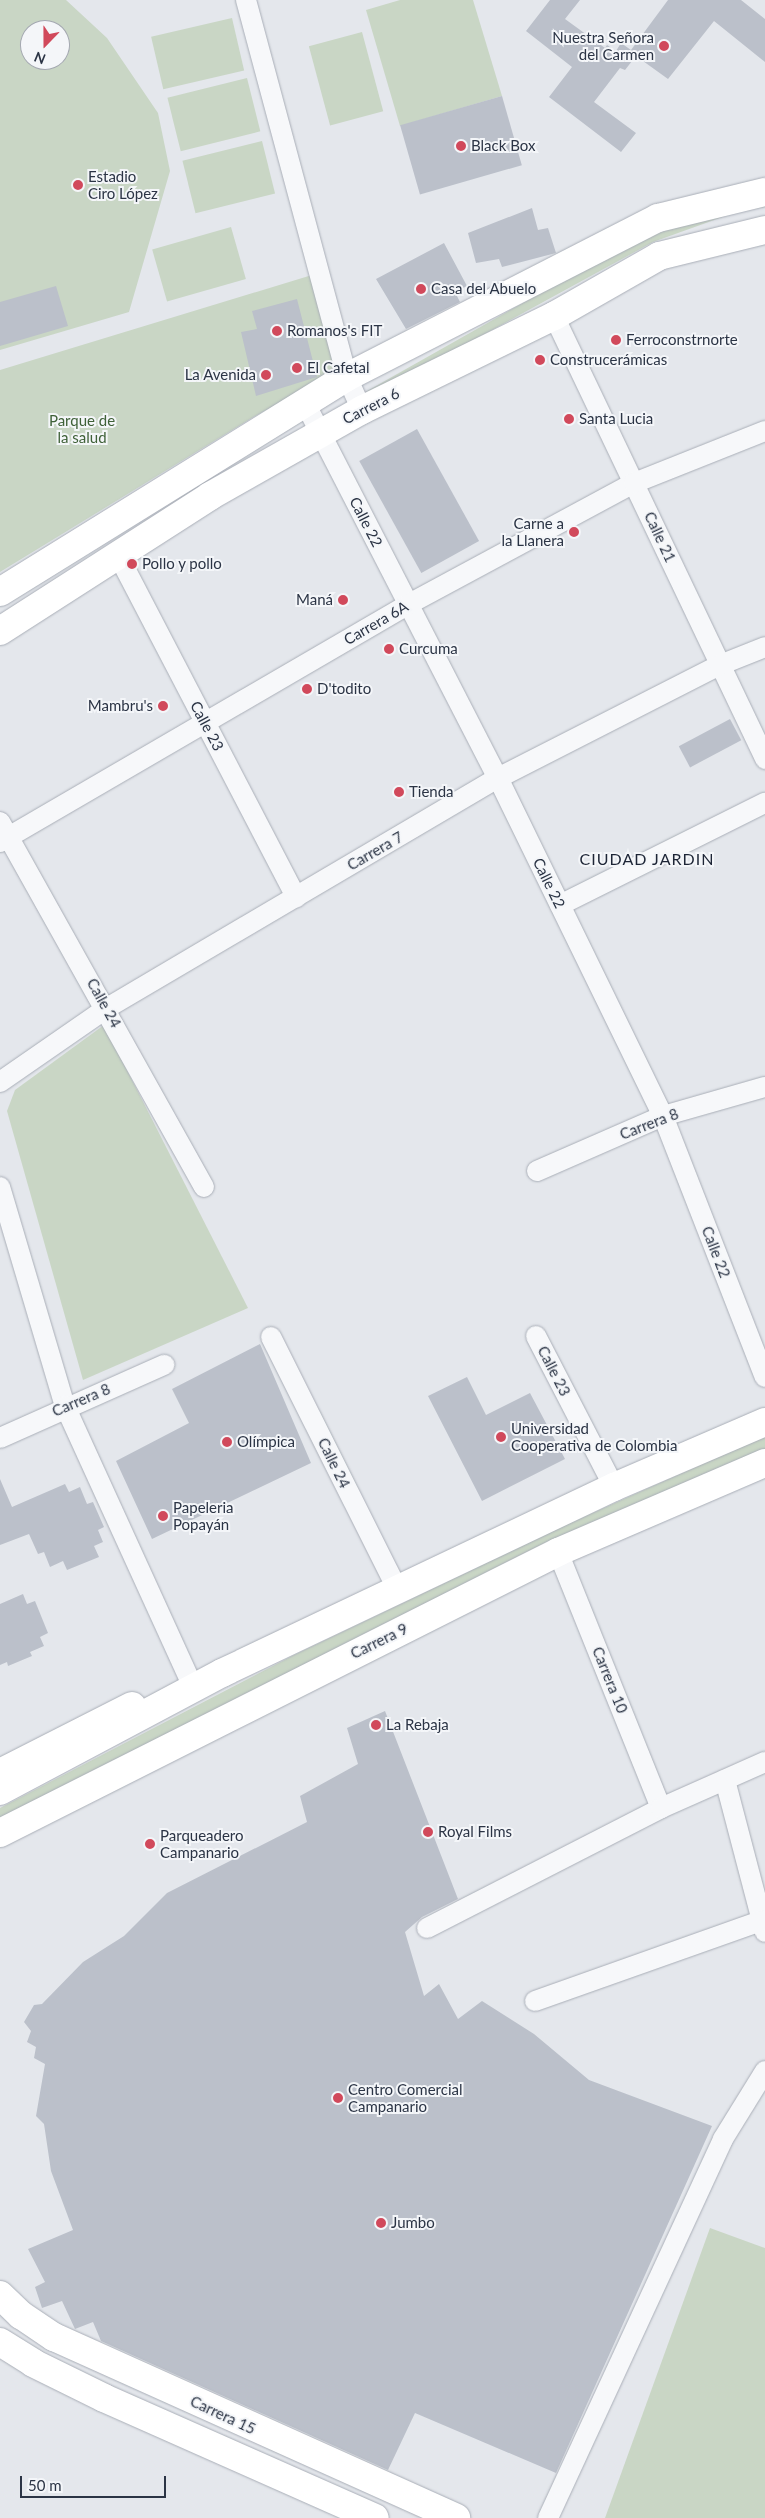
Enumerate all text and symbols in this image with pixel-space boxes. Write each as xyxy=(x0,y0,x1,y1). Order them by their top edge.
north arrow xyxy=(20,20,70,70)
place label: Nuestra Señora del Carmen xyxy=(552,28,654,63)
marker: Nuestra Señora del Carmen xyxy=(658,40,670,52)
text: N xyxy=(31,49,48,68)
place label: Black Box xyxy=(471,137,535,155)
marker: Black Box xyxy=(455,140,467,152)
place label: Estadio Ciro López xyxy=(88,167,158,202)
marker: Estadio Ciro López xyxy=(72,179,84,191)
place label: Casa del Abuelo xyxy=(431,280,537,298)
marker: Casa del Abuelo xyxy=(415,283,427,295)
place label: Romanos's FIT xyxy=(287,322,382,340)
marker: Romanos's FIT xyxy=(271,325,283,337)
place label: Ferroconstrnorte xyxy=(626,331,738,349)
marker: Ferroconstrnorte xyxy=(610,334,622,346)
place label: Construcerámicas xyxy=(550,351,667,369)
marker: Construcerámicas xyxy=(534,354,546,366)
place label: El Cafetal xyxy=(307,359,370,377)
marker: El Cafetal xyxy=(291,362,303,374)
place label: La Avenida xyxy=(184,366,256,384)
marker: La Avenida xyxy=(260,369,272,381)
street label: Carrera 6 xyxy=(340,384,402,428)
place label: Santa Lucia xyxy=(579,410,653,428)
park label: Parque de la salud xyxy=(49,411,115,446)
marker: Santa Lucia xyxy=(563,413,575,425)
street label: Calle 22 xyxy=(346,494,386,550)
street label: Calle 21 xyxy=(640,509,680,565)
place label: Carne a la Llanera xyxy=(501,514,564,549)
marker: Carne a la Llanera xyxy=(568,526,580,538)
place label: Pollo y pollo xyxy=(142,555,223,573)
marker: Pollo y pollo xyxy=(126,558,138,570)
place label: Maná xyxy=(296,591,333,609)
marker: Maná xyxy=(337,594,349,606)
street label: Carrera 6A xyxy=(341,597,411,649)
place label: Curcuma xyxy=(399,640,458,658)
marker: Curcuma xyxy=(383,643,395,655)
place label: D'todito xyxy=(317,680,371,698)
marker: D'todito xyxy=(301,683,313,695)
place label: Mambru's xyxy=(88,697,153,715)
street label: Calle 23 xyxy=(186,698,228,754)
marker: Mambru's xyxy=(157,700,169,712)
place label: Tienda xyxy=(409,783,454,801)
marker: Tienda xyxy=(393,786,405,798)
street label: Carrera 7 xyxy=(344,828,406,874)
district label: CIUDAD JARDIN xyxy=(578,849,716,869)
street label: Calle 22 xyxy=(529,855,569,911)
street label: Calle 24 xyxy=(83,975,125,1031)
street label: Carrera 8 xyxy=(617,1105,681,1143)
street label: Calle 22 xyxy=(698,1224,734,1280)
street label: Calle 23 xyxy=(534,1343,574,1399)
street label: Carrera 8 xyxy=(49,1380,113,1420)
place label: Universidad Cooperativa de Colombia xyxy=(511,1419,677,1454)
marker: Universidad Cooperativa de Colombia xyxy=(495,1431,507,1443)
place label: Olímpica xyxy=(237,1433,295,1451)
street label: Calle 24 xyxy=(314,1435,354,1491)
marker: Olímpica xyxy=(221,1436,233,1448)
place label: Papeleria Popayán xyxy=(173,1498,234,1533)
marker: Papeleria Popayán xyxy=(157,1510,169,1522)
street label: Carrera 9 xyxy=(347,1619,411,1663)
street label: Carrera 10 xyxy=(589,1644,631,1716)
place label: La Rebaja xyxy=(386,1716,449,1734)
marker: La Rebaja xyxy=(370,1719,382,1731)
place label: Royal Films xyxy=(438,1823,512,1841)
place label: Parqueadero Campanario xyxy=(160,1826,244,1861)
marker: Royal Films xyxy=(422,1826,434,1838)
marker: Parqueadero Campanario xyxy=(144,1838,156,1850)
place label: Centro Comercial Campanario xyxy=(348,2080,462,2115)
marker: Centro Comercial Campanario xyxy=(332,2092,344,2104)
place label: Jumbo xyxy=(391,2214,435,2232)
marker: Jumbo xyxy=(375,2217,387,2229)
street label: Carrera 15 xyxy=(187,2392,259,2438)
scale bar xyxy=(22,2466,169,2498)
text: 50 m xyxy=(28,2476,62,2494)

